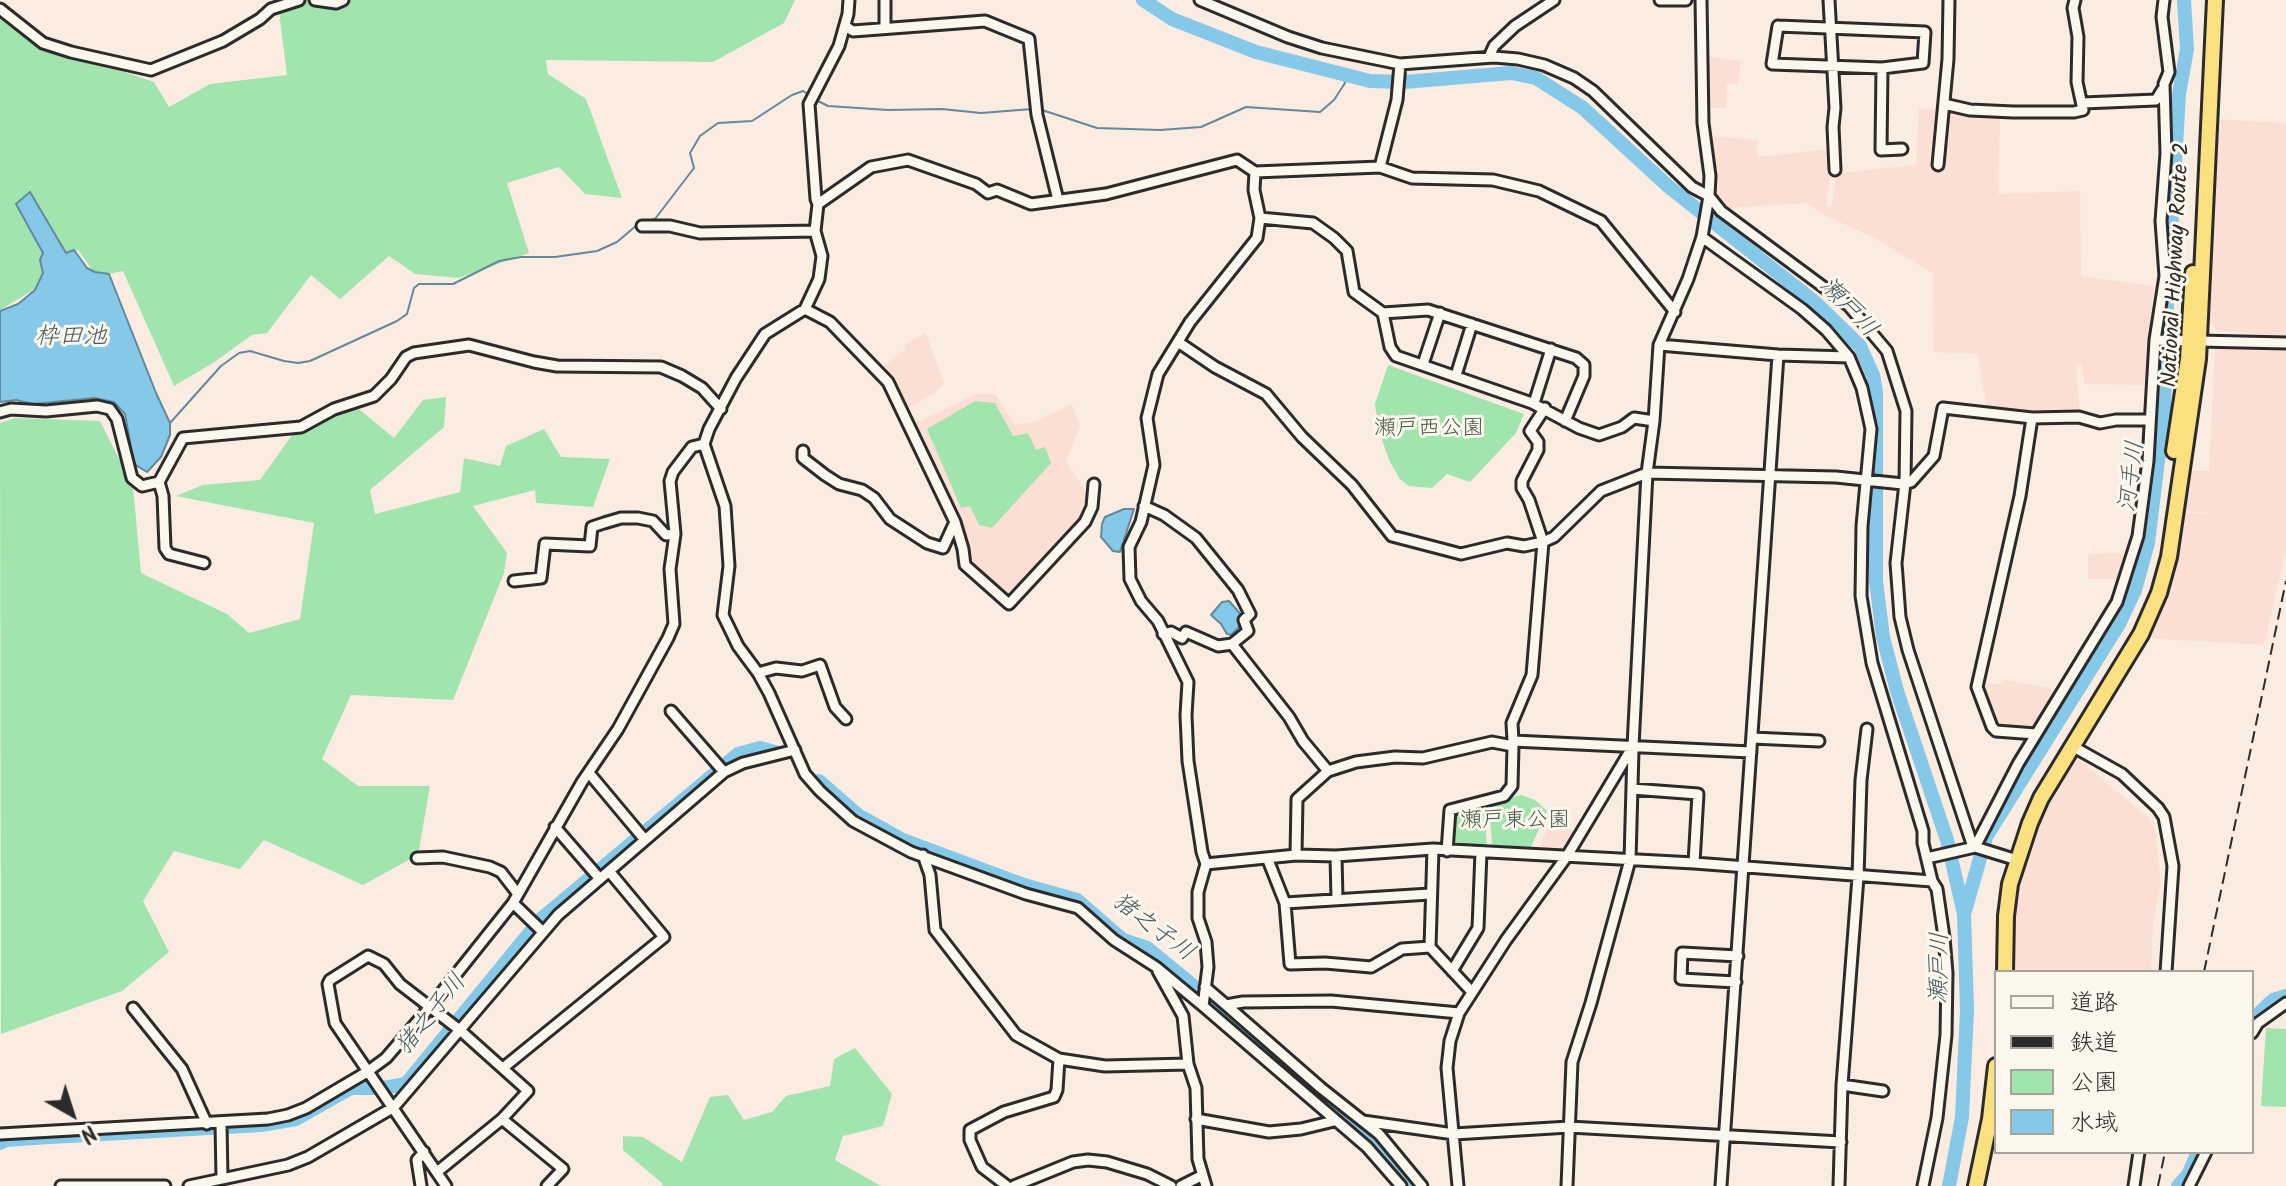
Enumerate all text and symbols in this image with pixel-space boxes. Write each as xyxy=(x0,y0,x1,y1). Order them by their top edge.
street label: National Highway Route 2 xyxy=(2158,142,2198,388)
water label: 瀬戸川 xyxy=(1812,273,1882,345)
water label: 枠田池 xyxy=(35,325,107,353)
park label: 瀬戸西公園 xyxy=(1374,417,1484,443)
water label: 河手川 xyxy=(2115,440,2153,514)
park label: 瀬戸東公園 xyxy=(1460,809,1570,835)
water label: 猪之子川 xyxy=(1105,889,1199,969)
water label: 瀬戸川 xyxy=(1927,932,1957,1004)
water label: 猪之子川 xyxy=(392,970,474,1062)
legend xyxy=(1994,970,2254,1154)
text: 道路 xyxy=(2070,984,2118,1023)
text: 鉄道 xyxy=(2070,1024,2118,1063)
text: 公園 xyxy=(2070,1064,2118,1103)
north arrow xyxy=(32,1074,112,1154)
text: 水域 xyxy=(2070,1104,2118,1143)
text: N xyxy=(71,1115,104,1151)

